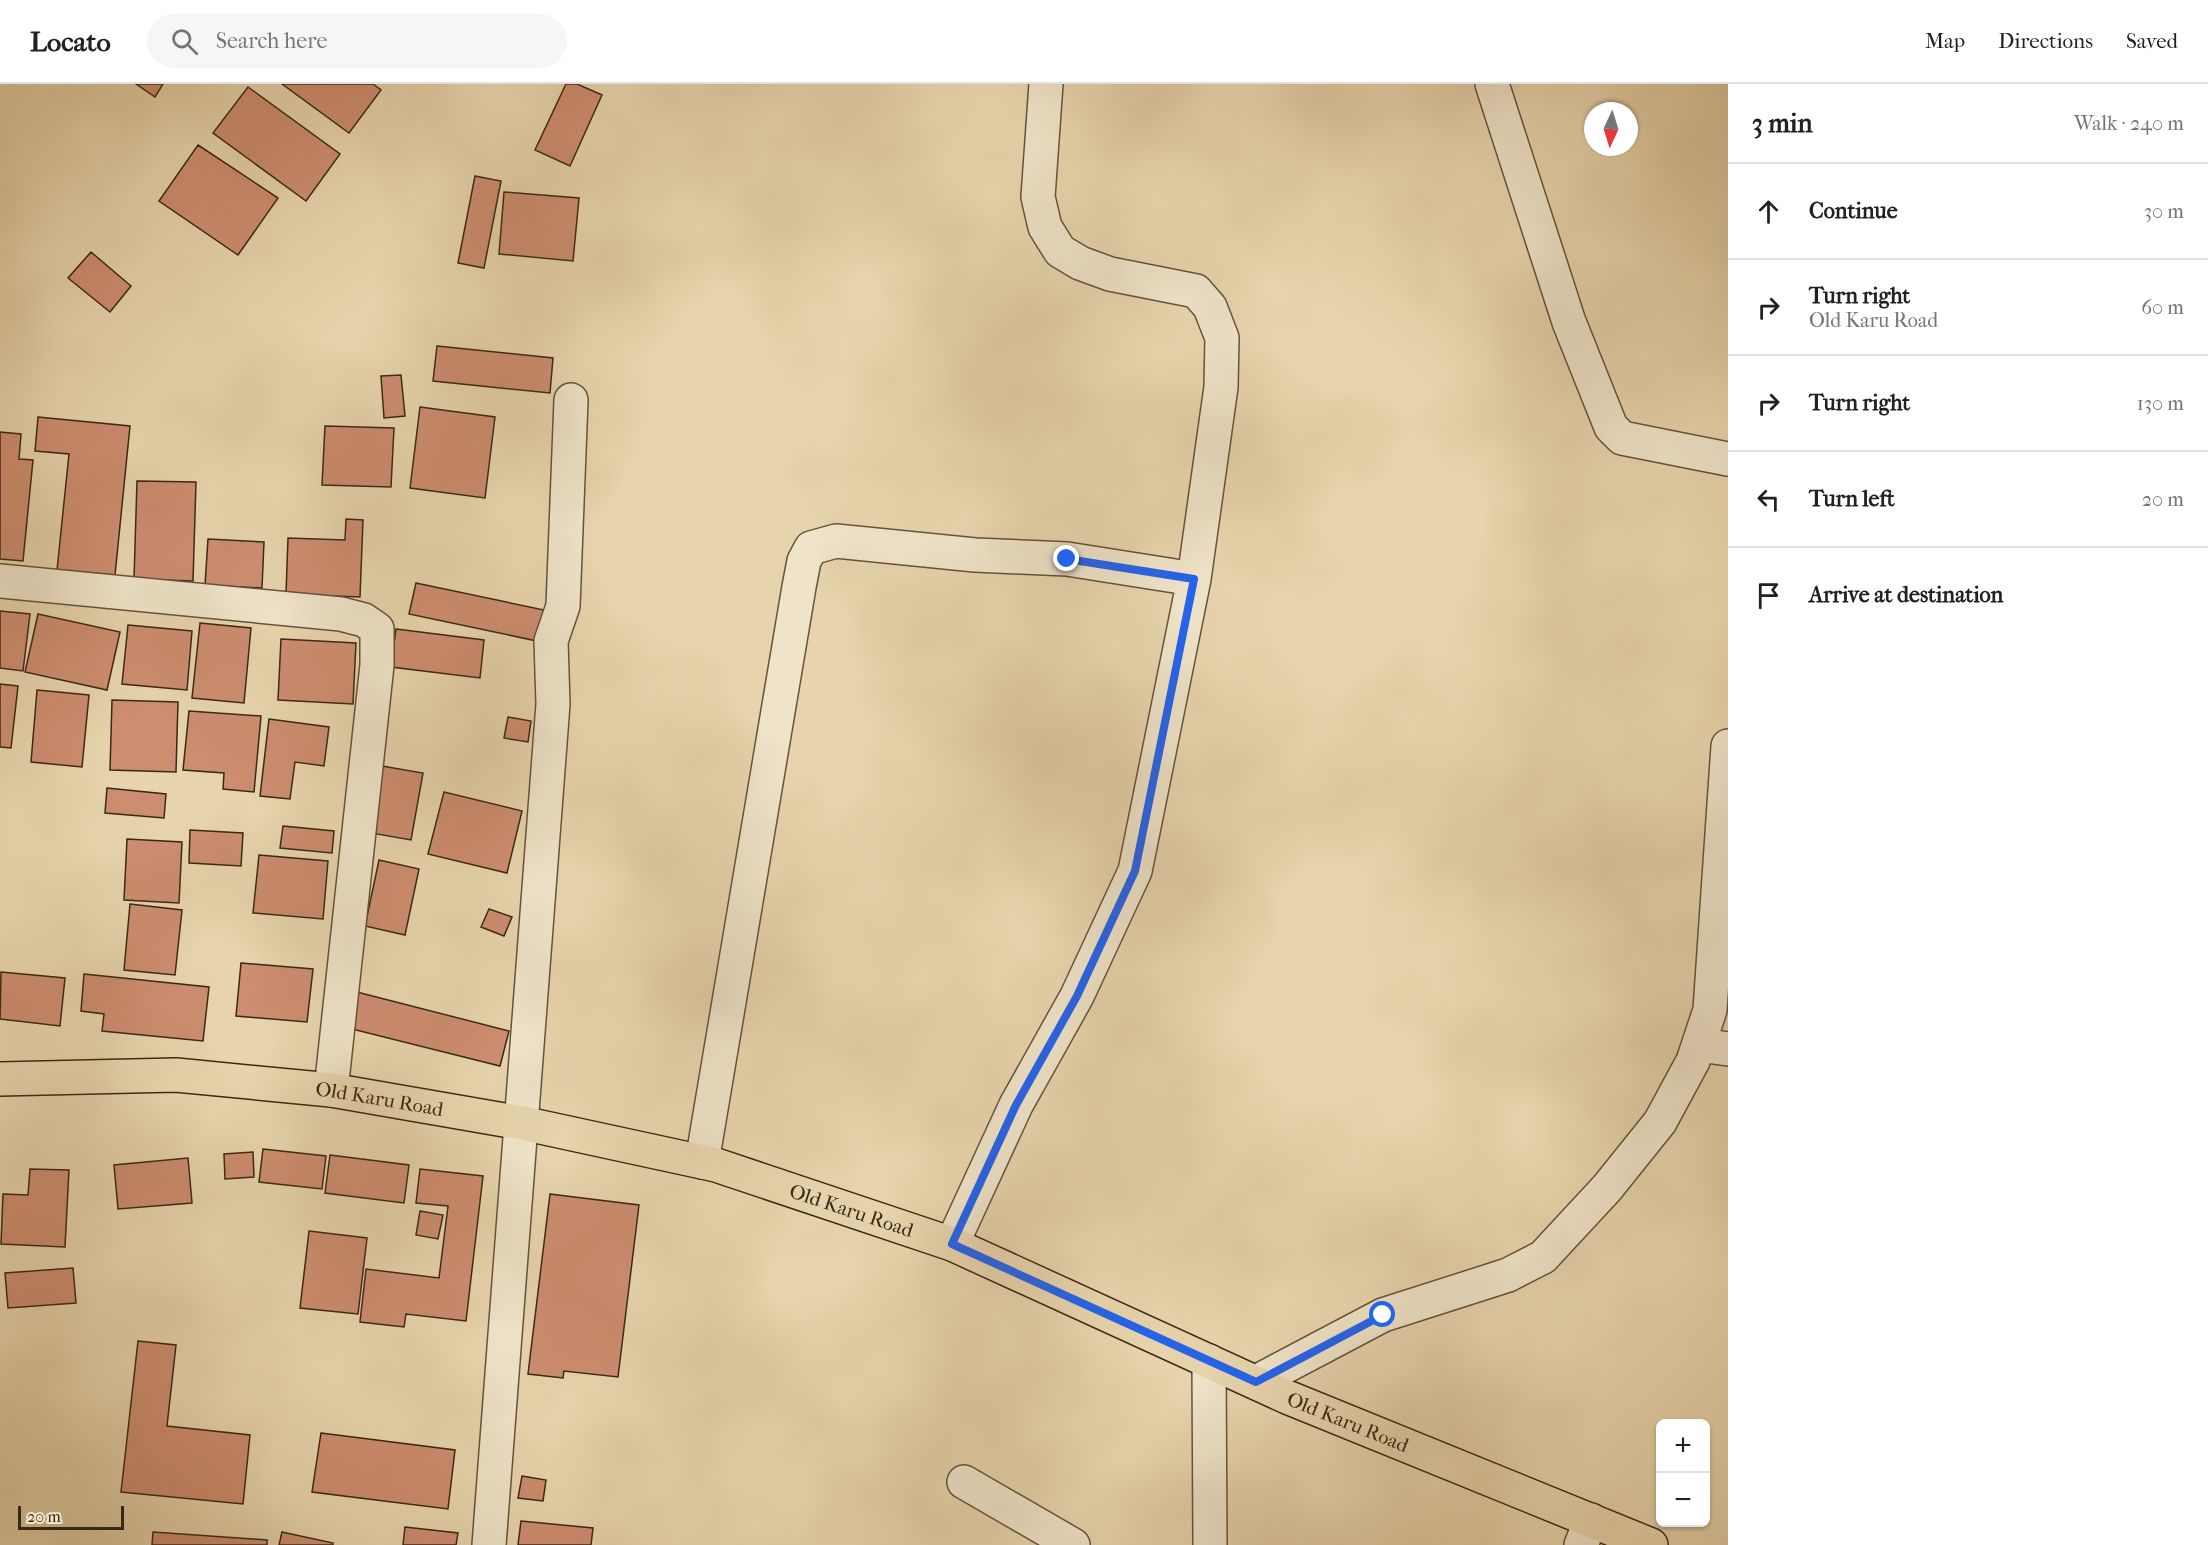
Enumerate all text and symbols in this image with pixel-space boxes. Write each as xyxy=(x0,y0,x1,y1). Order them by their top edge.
search box xyxy=(147,14,567,68)
text: Locato xyxy=(30,25,111,58)
icon: search xyxy=(168,25,201,58)
text: Search here xyxy=(216,28,327,54)
text: Map xyxy=(1925,29,1965,53)
text: Directions xyxy=(1998,29,2093,53)
text: Saved xyxy=(2126,29,2178,53)
north arrow xyxy=(1584,102,1638,156)
text: 3 min xyxy=(1752,108,1813,139)
text: Walk · 240 m xyxy=(2074,112,2184,135)
icon: ahead xyxy=(1752,195,1785,228)
text: Continue xyxy=(1809,198,1898,224)
text: 30 m xyxy=(2144,200,2184,223)
text: Turn right xyxy=(1809,283,1910,309)
icon: right xyxy=(1752,291,1785,324)
text: 60 m xyxy=(2141,296,2184,319)
text: Old Karu Road xyxy=(1809,309,1938,332)
icon: right xyxy=(1752,387,1785,420)
text: Turn right xyxy=(1809,390,1910,416)
text: 130 m xyxy=(2137,392,2184,415)
icon: left xyxy=(1752,483,1785,516)
text: Turn left xyxy=(1809,486,1895,512)
text: 20 m xyxy=(2142,488,2184,511)
route end xyxy=(1053,545,1079,571)
icon: arrive xyxy=(1752,579,1785,612)
text: Arrive at destination xyxy=(1809,582,2003,608)
street label: Old Karu Road xyxy=(315,1078,446,1121)
street label: Old Karu Road xyxy=(786,1179,917,1243)
route start xyxy=(1369,1301,1395,1327)
street label: Old Karu Road xyxy=(1284,1387,1413,1458)
map controls xyxy=(1656,1419,1710,1527)
button: + xyxy=(1656,1419,1710,1473)
button: − xyxy=(1656,1473,1710,1527)
scale bar xyxy=(18,1503,124,1530)
text: 20 m xyxy=(27,1507,61,1526)

